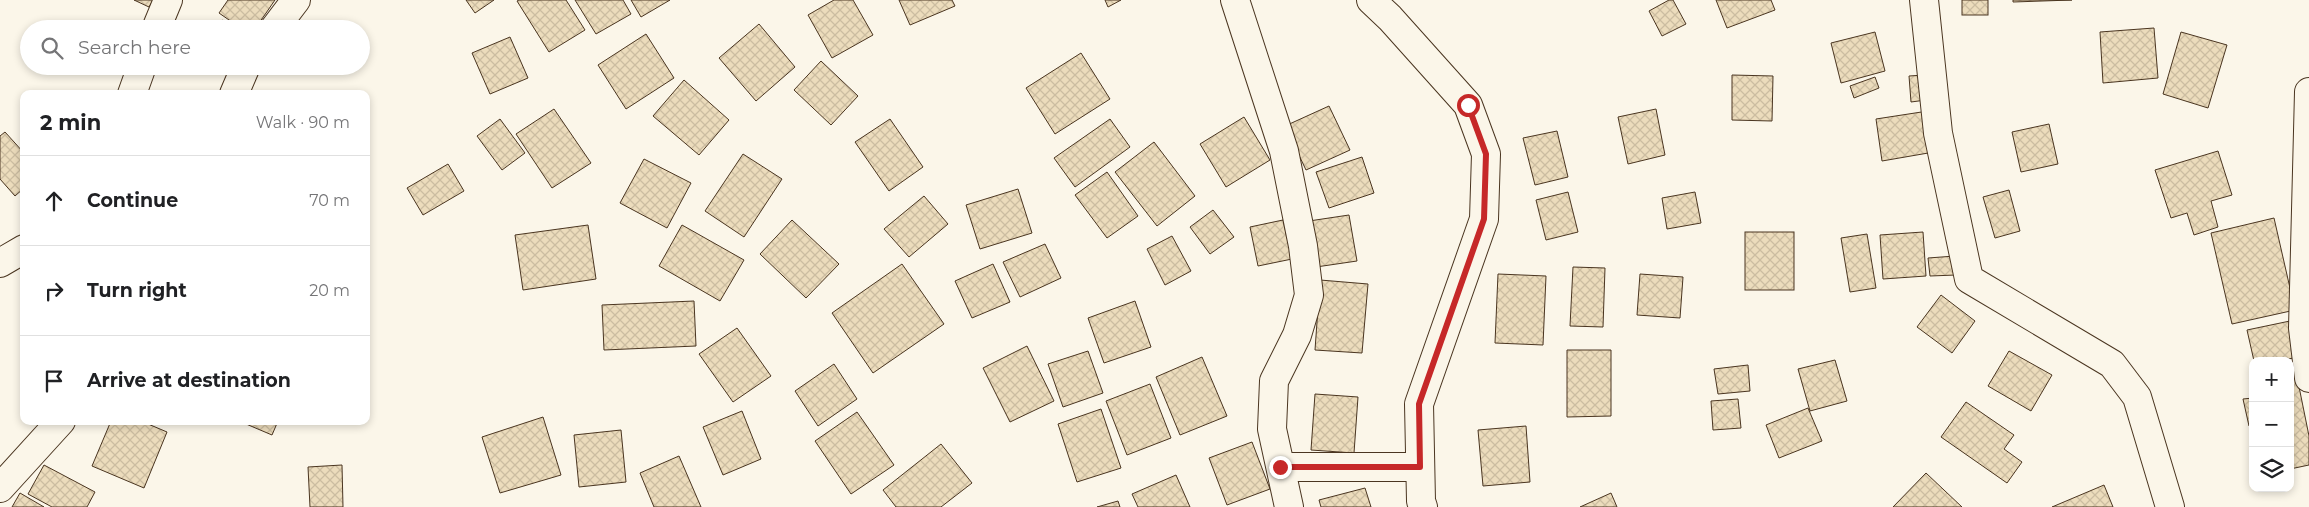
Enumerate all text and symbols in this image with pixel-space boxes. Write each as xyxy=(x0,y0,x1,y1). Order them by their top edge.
search box xyxy=(20,20,370,75)
icon: search xyxy=(38,34,66,62)
text: Search here xyxy=(78,36,191,59)
route start xyxy=(1457,94,1480,117)
text: 2 min xyxy=(40,110,101,135)
text: Walk · 90 m xyxy=(256,113,350,132)
icon: ahead xyxy=(40,187,68,215)
text: Continue xyxy=(87,189,178,212)
text: 70 m xyxy=(309,191,350,210)
icon: right xyxy=(40,277,68,305)
text: Turn right xyxy=(87,279,187,302)
text: 20 m xyxy=(309,281,350,300)
map controls xyxy=(2249,357,2294,492)
button: + xyxy=(2249,357,2294,402)
icon: arrive xyxy=(40,367,68,395)
text: Arrive at destination xyxy=(87,369,291,392)
button: − xyxy=(2249,402,2294,447)
button: layers xyxy=(2249,447,2294,492)
route end xyxy=(1269,456,1292,479)

